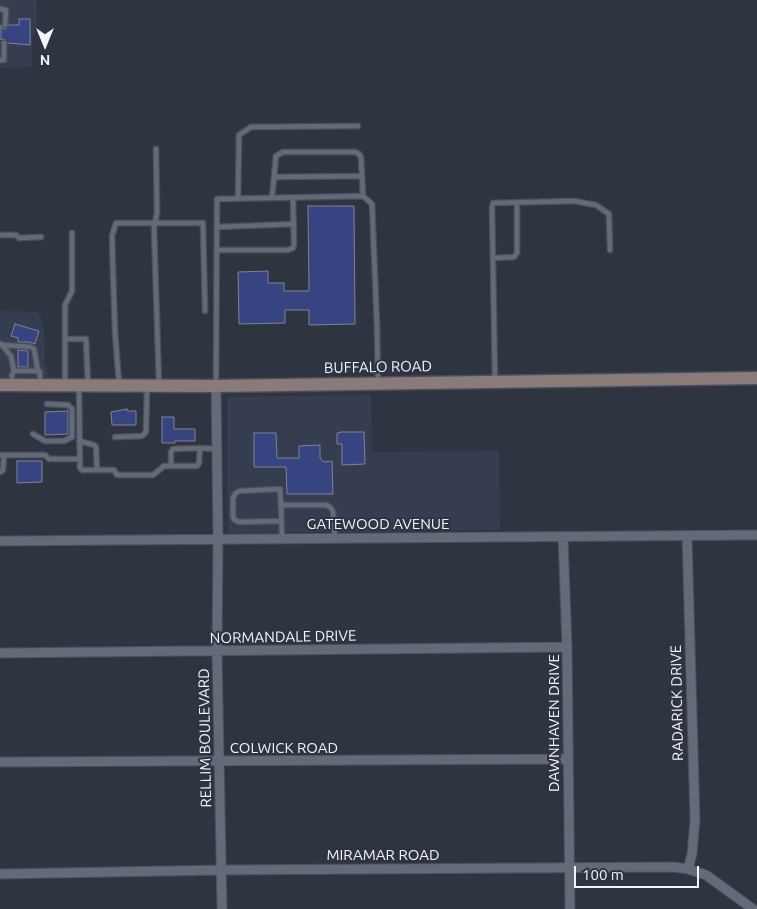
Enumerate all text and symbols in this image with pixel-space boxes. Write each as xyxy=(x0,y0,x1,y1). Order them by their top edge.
north arrow xyxy=(20,20,70,70)
text: N xyxy=(40,52,50,68)
street label: BUFFALO ROAD xyxy=(324,357,432,377)
street label: GATEWOOD AVENUE xyxy=(306,515,450,533)
street label: NORMANDALE DRIVE xyxy=(210,627,356,647)
street label: RADARICK DRIVE xyxy=(667,645,687,761)
street label: DAWNHAVEN DRIVE xyxy=(545,654,563,792)
street label: RELLIM BOULEVARD xyxy=(195,668,215,808)
street label: COLWICK ROAD xyxy=(230,739,338,757)
street label: MIRAMAR ROAD xyxy=(326,846,440,864)
scale bar xyxy=(577,856,702,888)
text: 100 m xyxy=(582,866,624,883)

